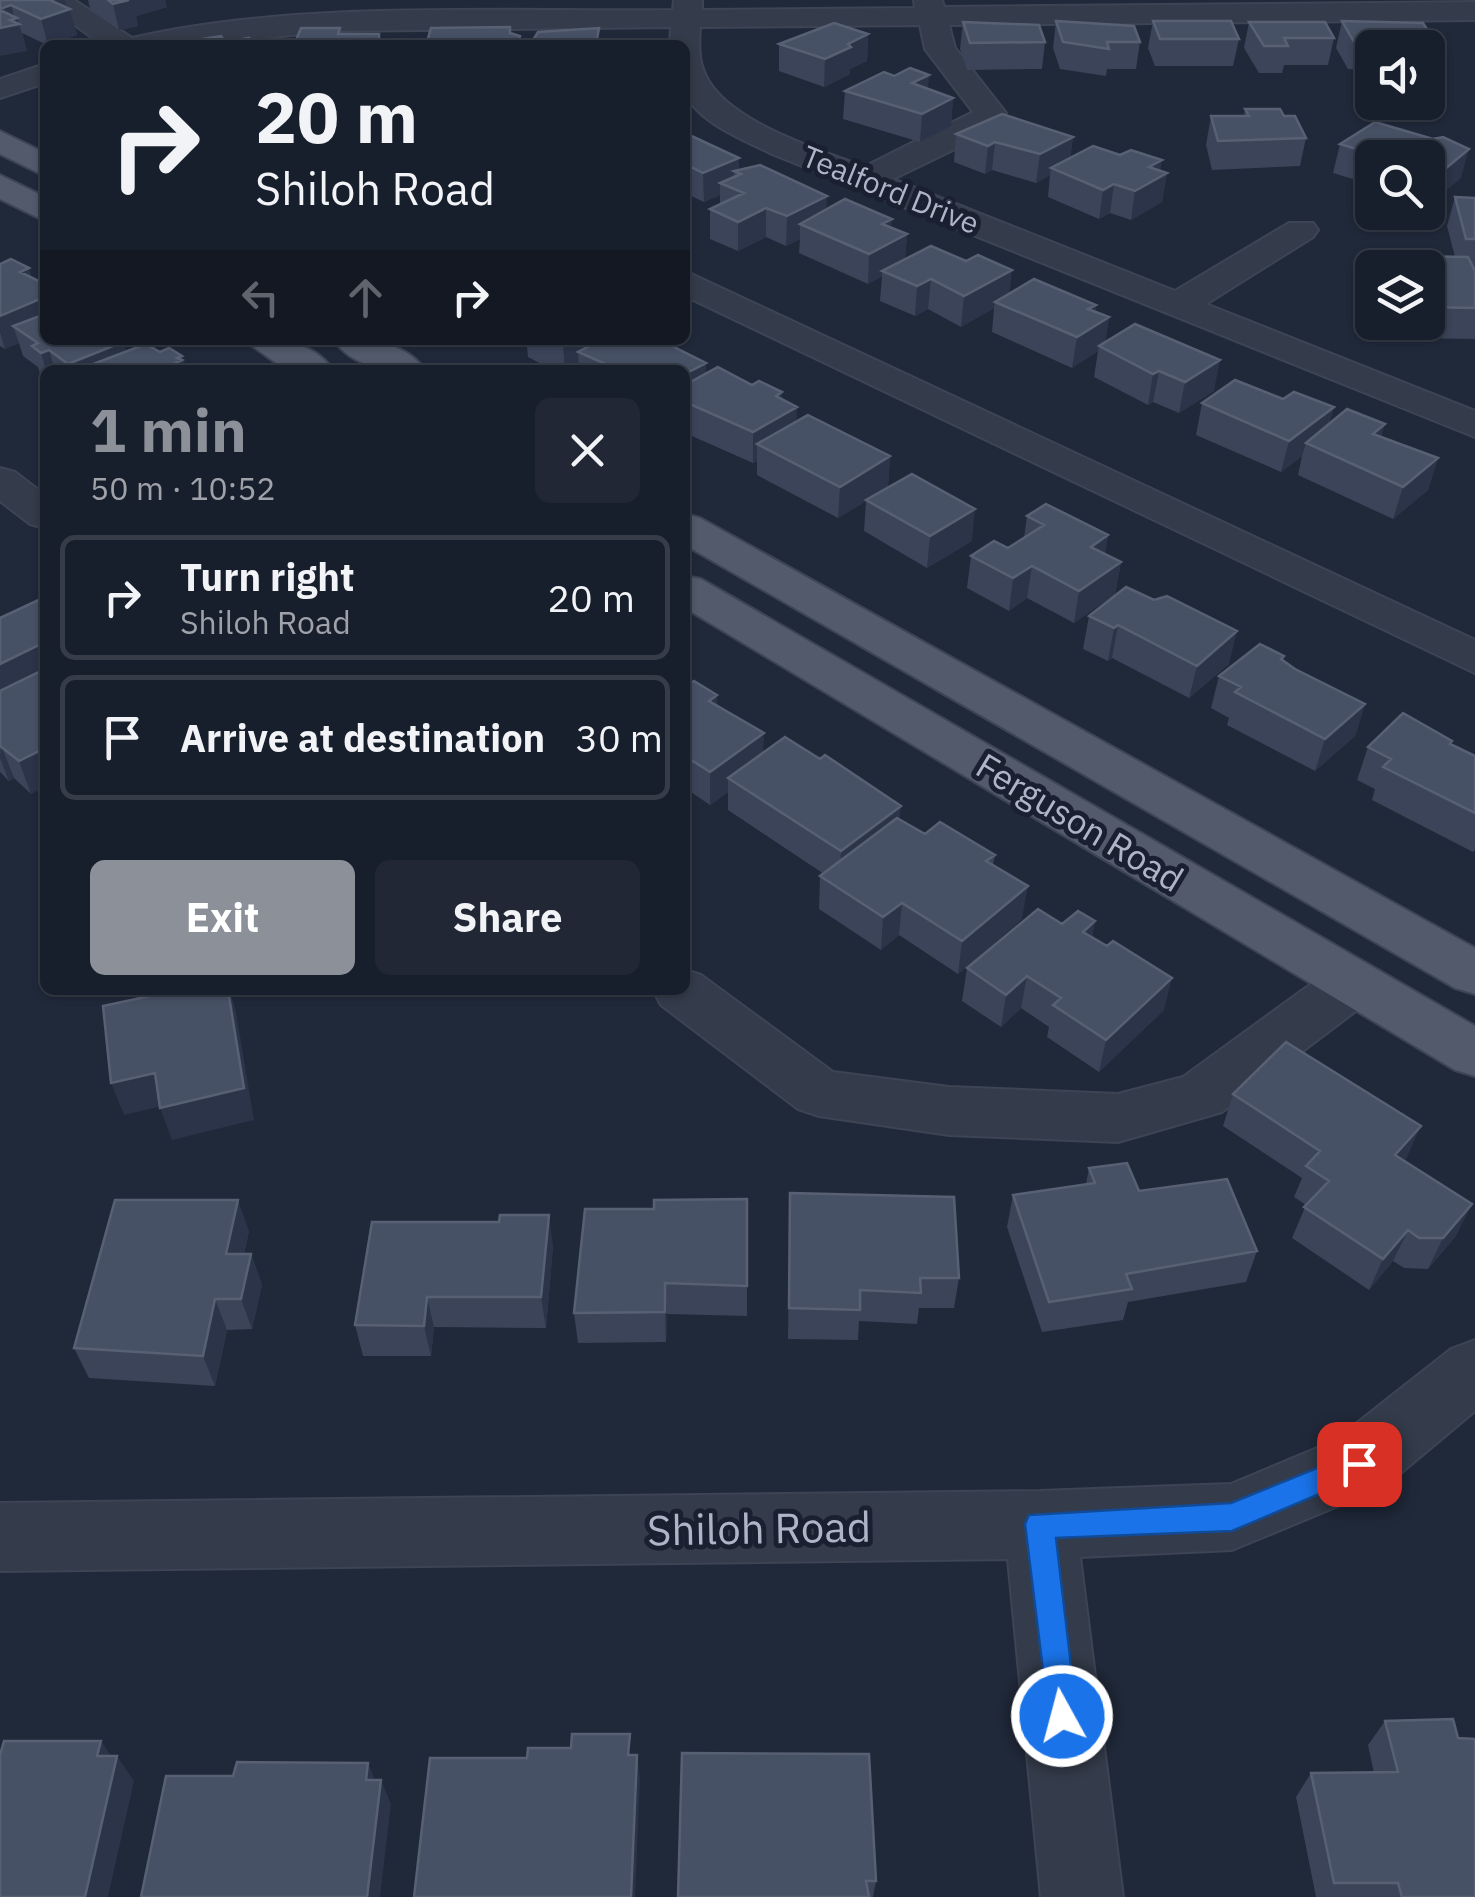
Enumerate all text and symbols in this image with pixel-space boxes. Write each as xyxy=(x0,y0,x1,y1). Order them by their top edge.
map controls xyxy=(1355,30,1445,340)
button: sound xyxy=(1355,30,1445,120)
text: 20 m xyxy=(255,71,418,162)
icon: right xyxy=(90,80,220,210)
street label: Tealford Drive xyxy=(797,136,985,242)
button: search xyxy=(1355,140,1445,230)
text: Shiloh Road xyxy=(255,159,495,217)
button: layers xyxy=(1355,250,1445,340)
icon: left xyxy=(233,270,288,325)
icon: ahead xyxy=(338,270,393,325)
icon: right xyxy=(443,270,498,325)
text: 1 min xyxy=(90,390,247,469)
button: close xyxy=(535,398,640,503)
text: 50 m · 10:52 xyxy=(90,467,276,509)
text: Turn right xyxy=(180,552,355,601)
icon: right xyxy=(95,570,150,625)
text: 20 m xyxy=(547,573,635,622)
text: Shiloh Road xyxy=(180,601,351,643)
icon: arrive xyxy=(95,710,150,765)
text: Arrive at destination xyxy=(180,713,545,762)
text: 30 m xyxy=(575,713,663,762)
street label: Ferguson Road xyxy=(968,742,1192,902)
button: Exit xyxy=(90,860,355,975)
button: Share xyxy=(375,860,640,975)
pin xyxy=(1317,1422,1402,1507)
icon: arrive xyxy=(1332,1437,1387,1492)
street label: Shiloh Road xyxy=(647,1499,871,1557)
position arrow xyxy=(1010,1664,1114,1768)

